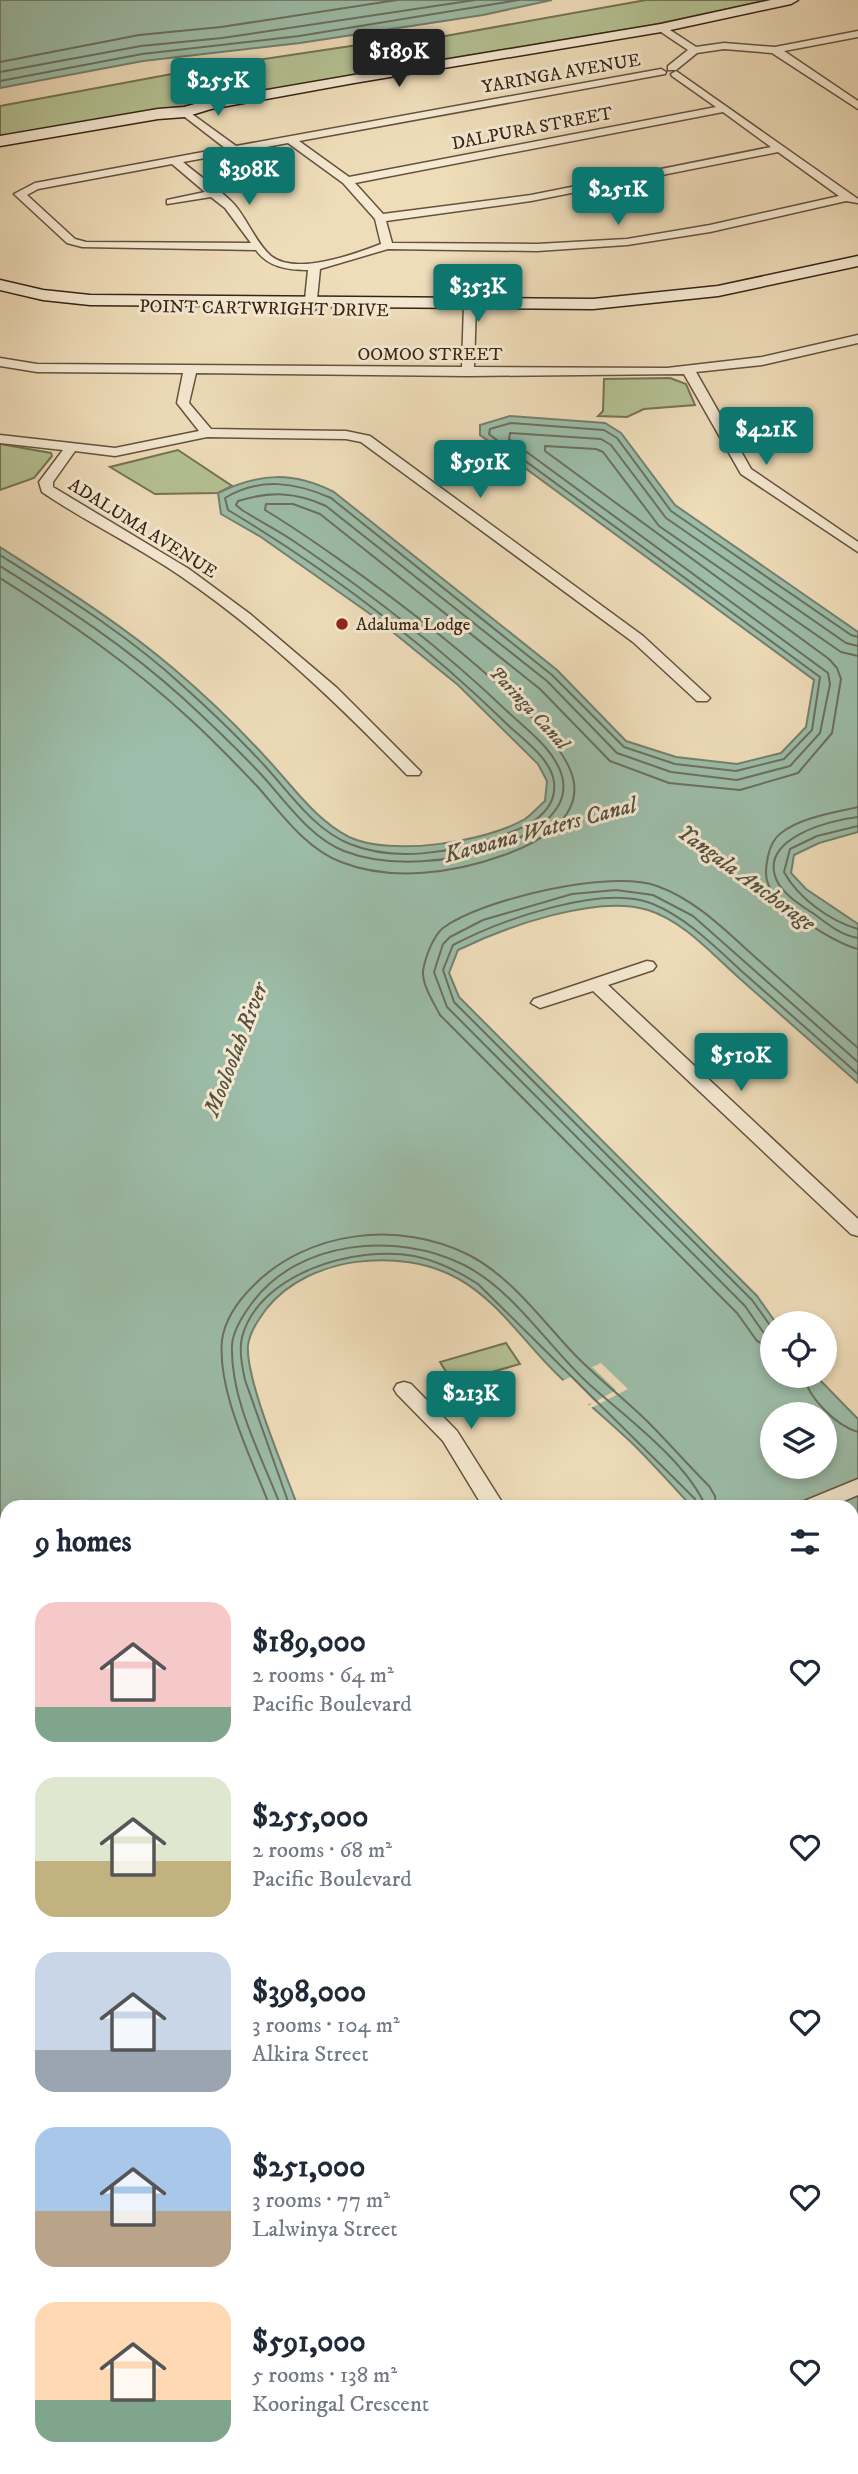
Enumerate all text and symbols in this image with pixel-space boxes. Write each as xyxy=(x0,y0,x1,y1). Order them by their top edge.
pin: $189K xyxy=(350,29,448,89)
text: $189K xyxy=(369,37,429,66)
street label: YARINGA AVENUE xyxy=(480,49,642,99)
pin: $255K xyxy=(169,58,267,118)
text: $255K xyxy=(187,66,249,95)
street label: DALPURA STREET xyxy=(450,103,615,155)
pin: $398K xyxy=(200,148,298,207)
text: $398K xyxy=(219,155,279,184)
pin: $251K xyxy=(569,168,667,227)
text: $251K xyxy=(588,175,648,204)
pin: $353K xyxy=(429,264,527,324)
text: $353K xyxy=(449,272,507,301)
street label: POINT CARTWRIGHT DRIVE xyxy=(139,296,389,322)
street label: OOMOO STREET xyxy=(357,344,503,366)
pin: $421K xyxy=(717,407,815,467)
text: $421K xyxy=(735,415,797,444)
pin: $591K xyxy=(431,440,529,500)
text: $591K xyxy=(450,448,510,477)
street label: ADALUMA AVENUE xyxy=(64,474,221,584)
place label: Adaluma Lodge xyxy=(356,614,470,636)
marker: Adaluma Lodge xyxy=(334,616,350,632)
water label: Paringa Canal xyxy=(484,661,575,756)
water label: Kawana Waters Canal xyxy=(440,790,642,870)
water label: Yangala Anchorage xyxy=(671,818,822,939)
water label: Mooloolah River xyxy=(197,977,276,1122)
pin: $510K xyxy=(692,1034,790,1093)
text: $510K xyxy=(711,1041,771,1070)
map controls xyxy=(760,1311,837,1479)
button: locate xyxy=(760,1311,837,1388)
pin: $213K xyxy=(422,1372,520,1431)
text: $213K xyxy=(442,1379,500,1408)
button: layers xyxy=(760,1402,837,1479)
icon: filters xyxy=(786,1523,824,1561)
text: 9 homes xyxy=(35,1524,132,1561)
text: $189,000 xyxy=(252,1624,366,1661)
icon: home xyxy=(91,1630,175,1714)
icon: heart xyxy=(786,1653,824,1691)
text: 2 rooms · 64 m² xyxy=(252,1661,394,1690)
text: Pacific Boulevard xyxy=(252,1690,412,1719)
text: $255,000 xyxy=(252,1799,368,1836)
icon: home xyxy=(91,1805,175,1889)
icon: heart xyxy=(786,1828,824,1866)
text: 2 rooms · 68 m² xyxy=(252,1836,392,1865)
text: Pacific Boulevard xyxy=(252,1865,412,1894)
text: $398,000 xyxy=(252,1974,366,2011)
icon: home xyxy=(91,1980,175,2064)
icon: heart xyxy=(786,2003,824,2041)
text: 3 rooms · 104 m² xyxy=(252,2011,400,2040)
text: Alkira Street xyxy=(252,2040,369,2069)
text: $251,000 xyxy=(252,2149,365,2186)
icon: home xyxy=(91,2155,175,2239)
icon: heart xyxy=(786,2178,824,2216)
text: 3 rooms · 77 m² xyxy=(252,2186,390,2215)
text: Lalwinya Street xyxy=(252,2215,398,2244)
text: $591,000 xyxy=(252,2324,366,2361)
icon: home xyxy=(91,2330,175,2414)
icon: heart xyxy=(786,2353,824,2391)
text: 5 rooms · 138 m² xyxy=(252,2361,397,2390)
text: Kooringal Crescent xyxy=(252,2390,429,2419)

